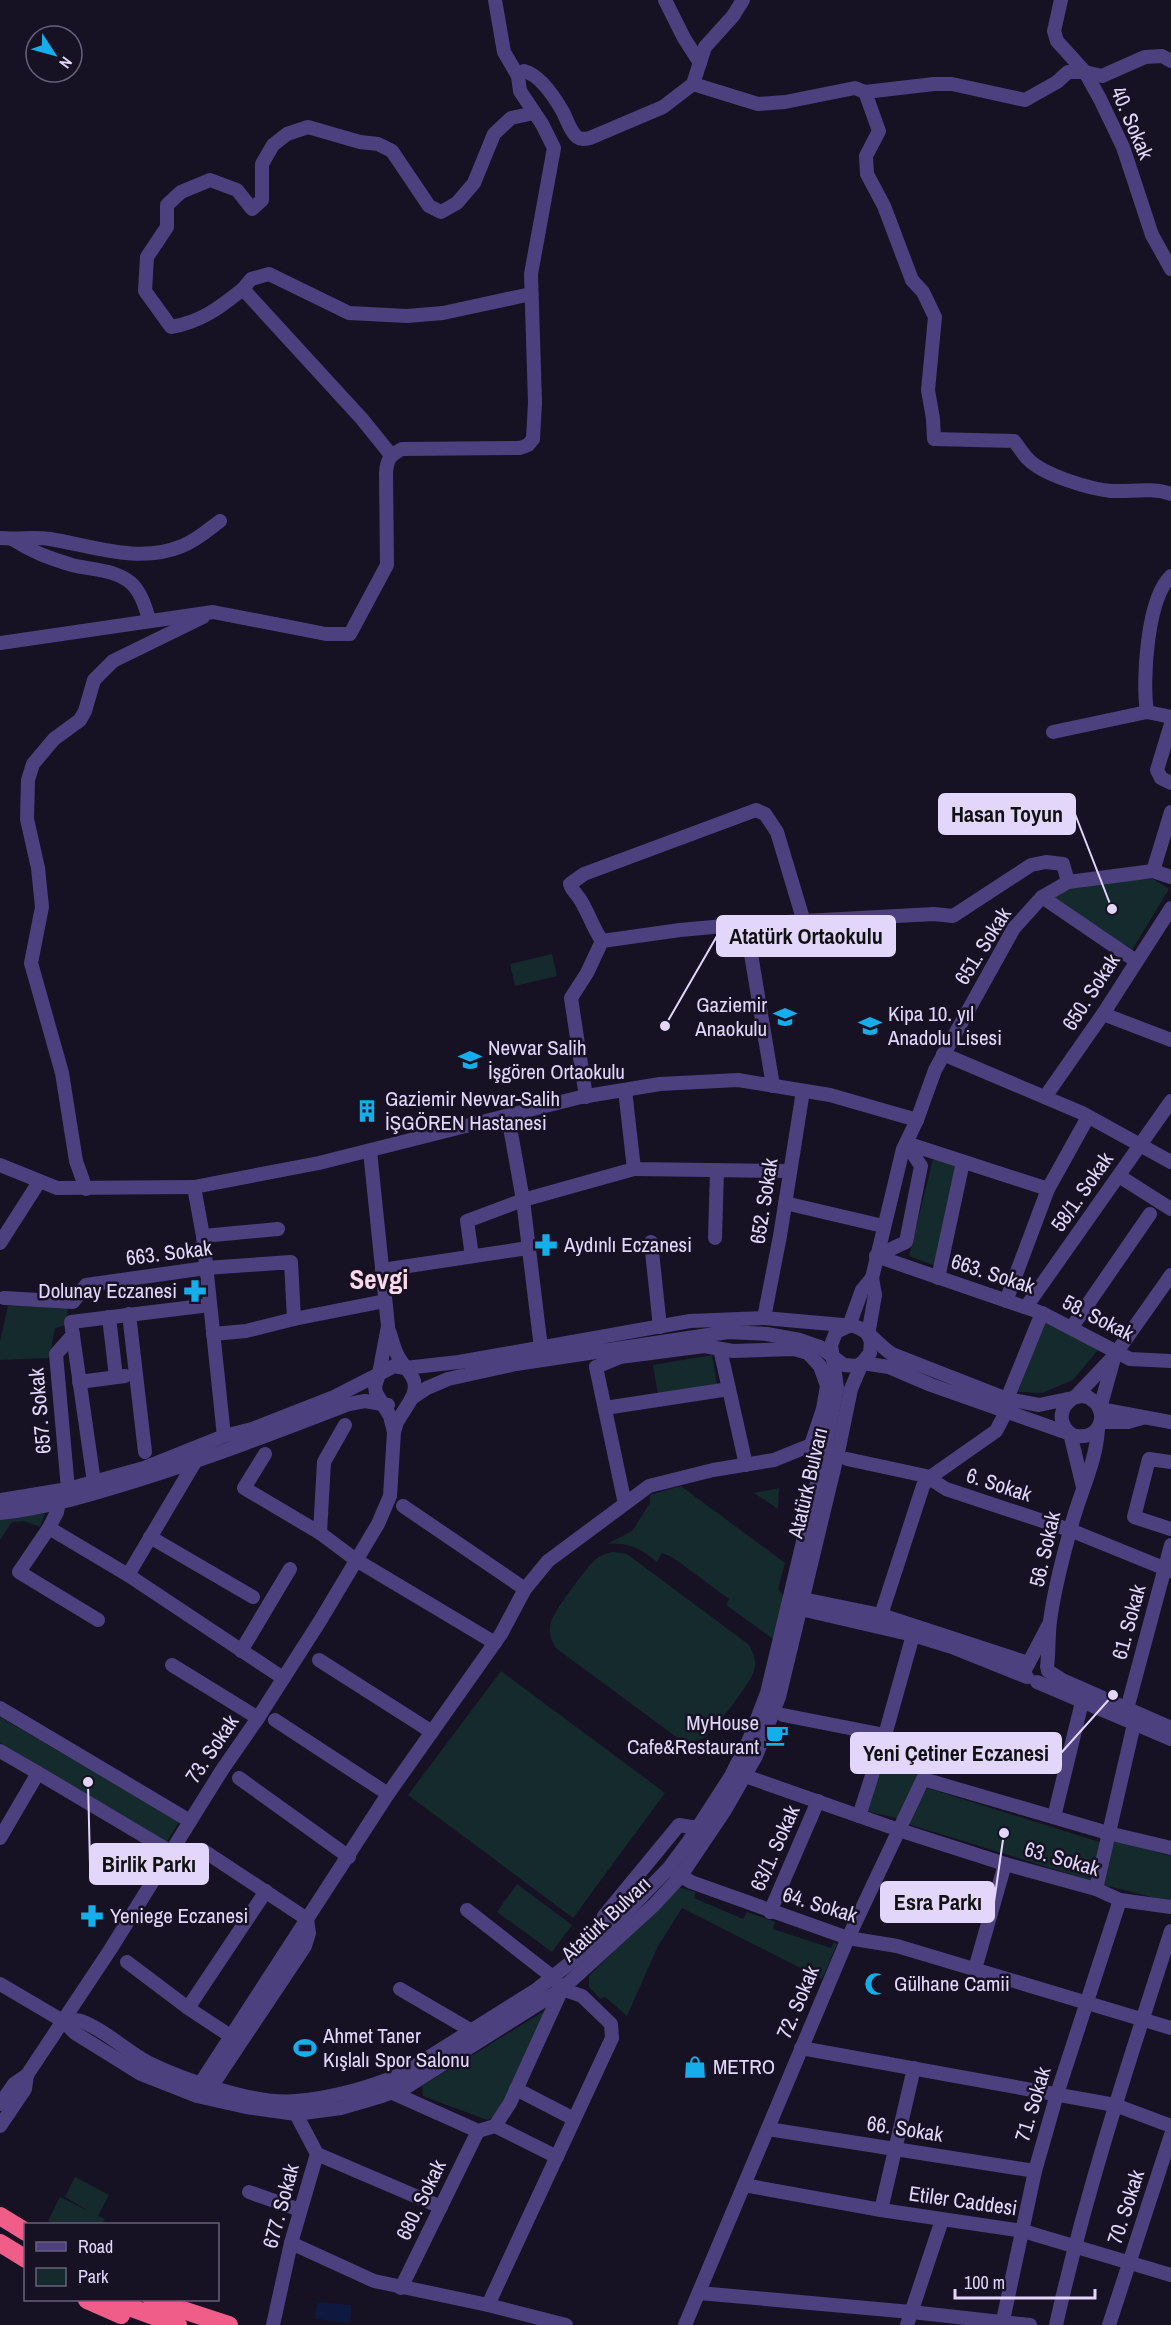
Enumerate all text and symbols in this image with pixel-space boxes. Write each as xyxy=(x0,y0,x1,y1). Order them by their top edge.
north arrow xyxy=(24,24,84,84)
text: N xyxy=(54,53,78,73)
street label: 40. Sokak xyxy=(1104,82,1161,164)
callout: Hasan Toyun xyxy=(939,794,1075,834)
text: Hasan Toyun xyxy=(951,799,1063,829)
street label: 651. Sokak xyxy=(947,901,1018,990)
callout: Atatürk Ortaokulu xyxy=(717,916,895,956)
text: Atatürk Ortaokulu xyxy=(729,921,883,951)
street label: 650. Sokak xyxy=(1055,947,1126,1036)
place label: Gaziemir Anaokulu xyxy=(694,990,767,1043)
place label: Kipa 10. yıl Anadolu Lisesi xyxy=(887,999,1002,1052)
school or university icon: Gaziemir Anaokulu xyxy=(772,1004,798,1030)
school or university icon: Kipa 10. yıl Anadolu Lisesi xyxy=(857,1013,883,1039)
place label: Nevvar Salih İşgören Ortaokulu xyxy=(488,1033,625,1086)
school or university icon: Nevvar Salih İşgören Ortaokulu xyxy=(457,1047,483,1073)
place label: Gaziemir Nevvar-Salih İŞGÖREN Hastanesi xyxy=(385,1084,560,1137)
building icon: Gaziemir Nevvar-Salih İŞGÖREN Hastanesi xyxy=(354,1098,380,1124)
street label: 58/1. Sokak xyxy=(1044,1146,1120,1237)
street label: 652. Sokak xyxy=(742,1156,785,1246)
place label: Aydınlı Eczanesi xyxy=(563,1230,692,1259)
pharmacy icon: Aydınlı Eczanesi xyxy=(533,1232,559,1258)
street label: 663. Sokak xyxy=(124,1233,214,1272)
street label: 663. Sokak xyxy=(948,1246,1039,1301)
district label: Sevgi xyxy=(349,1261,409,1297)
place label: Dolunay Eczanesi xyxy=(38,1276,177,1305)
pharmacy icon: Dolunay Eczanesi xyxy=(182,1278,208,1304)
street label: 58. Sokak xyxy=(1058,1287,1139,1348)
street label: 657. Sokak xyxy=(21,1366,58,1455)
street label: Atatürk Bulvarı xyxy=(780,1425,834,1542)
street label: 6. Sokak xyxy=(963,1460,1036,1509)
street label: 56. Sokak xyxy=(1022,1508,1067,1589)
street label: 61. Sokak xyxy=(1105,1581,1153,1663)
place label: MyHouse Cafe&Restaurant xyxy=(627,1708,759,1761)
street label: 73. Sokak xyxy=(178,1709,245,1789)
cafe icon: MyHouse Cafe&Restaurant xyxy=(764,1722,790,1748)
callout: Yeni Çetiner Eczanesi xyxy=(851,1733,1061,1773)
text: Yeni Çetiner Eczanesi xyxy=(863,1738,1049,1768)
street label: 63/1. Sokak xyxy=(743,1800,806,1895)
street label: 63. Sokak xyxy=(1021,1834,1103,1883)
callout: Birlik Parkı xyxy=(90,1844,208,1884)
text: Birlik Parkı xyxy=(102,1849,196,1879)
street label: Atatürk Bulvarı xyxy=(554,1870,657,1968)
street label: 64. Sokak xyxy=(779,1879,861,1930)
callout: Esra Parkı xyxy=(881,1882,994,1922)
text: Esra Parkı xyxy=(894,1887,982,1917)
place label: Yeniege Eczanesi xyxy=(110,1901,248,1930)
pharmacy icon: Yeniege Eczanesi xyxy=(79,1903,105,1929)
street label: 72. Sokak xyxy=(769,1961,826,2043)
place label: Gülhane Camii xyxy=(894,1969,1010,1998)
mosque icon: Gülhane Camii xyxy=(863,1971,889,1997)
place label: Ahmet Taner Kışlalı Spor Salonu xyxy=(322,2021,469,2074)
sports icon: Ahmet Taner Kışlalı Spor Salonu xyxy=(292,2035,318,2061)
place label: METRO xyxy=(713,2052,775,2081)
shop icon: METRO xyxy=(682,2054,708,2080)
street label: 71. Sokak xyxy=(1007,2063,1058,2145)
street label: 66. Sokak xyxy=(865,2108,946,2149)
street label: 680. Sokak xyxy=(389,2154,453,2245)
street label: 677. Sokak xyxy=(255,2160,306,2251)
street label: 70. Sokak xyxy=(1100,2166,1151,2248)
street label: Etiler Caddesi xyxy=(907,2179,1019,2222)
legend xyxy=(24,2223,219,2301)
text: Road xyxy=(78,2234,113,2259)
scale bar xyxy=(955,2262,1094,2300)
text: Park xyxy=(78,2264,109,2289)
text: 100 m xyxy=(964,2270,1005,2295)

